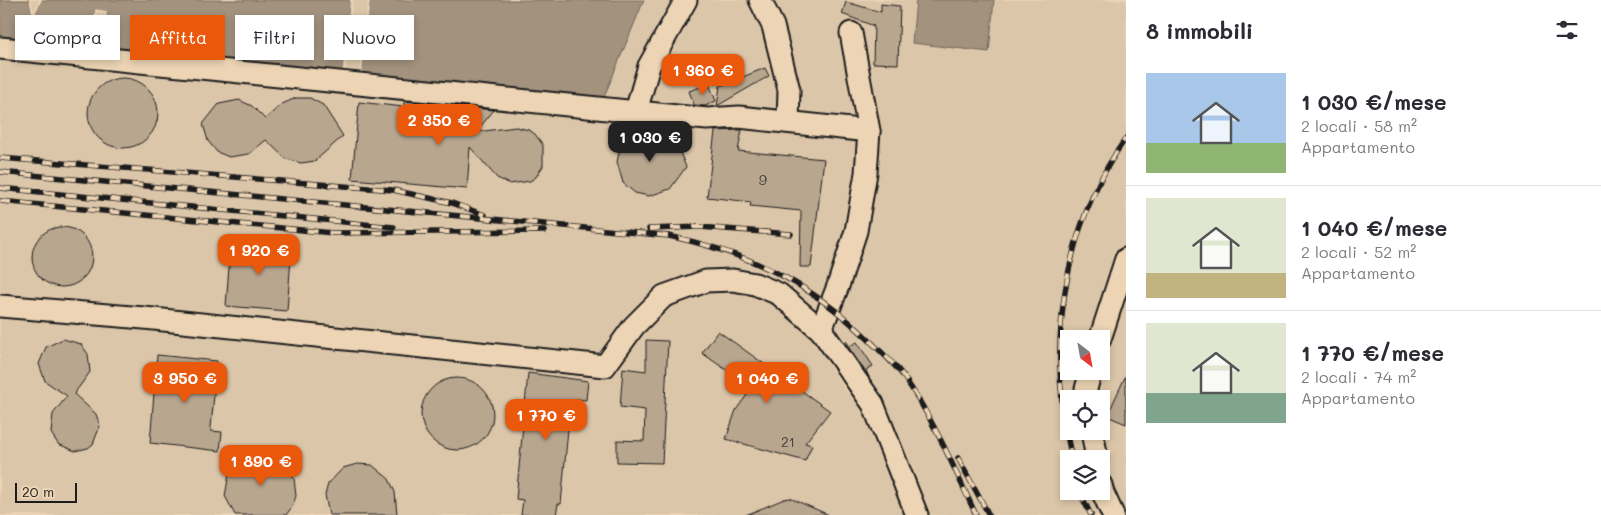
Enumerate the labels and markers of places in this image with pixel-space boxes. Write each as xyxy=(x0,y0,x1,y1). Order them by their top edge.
pin: 1 360 € xyxy=(657,54,749,96)
pin: 2 350 € xyxy=(393,104,485,146)
pin: 1 030 € xyxy=(604,120,696,163)
pin: 1 920 € xyxy=(213,234,305,276)
pin: 3 950 € xyxy=(139,362,231,404)
pin: 1 040 € xyxy=(721,362,813,404)
pin: 1 770 € xyxy=(500,398,592,441)
pin: 1 890 € xyxy=(215,444,307,487)

